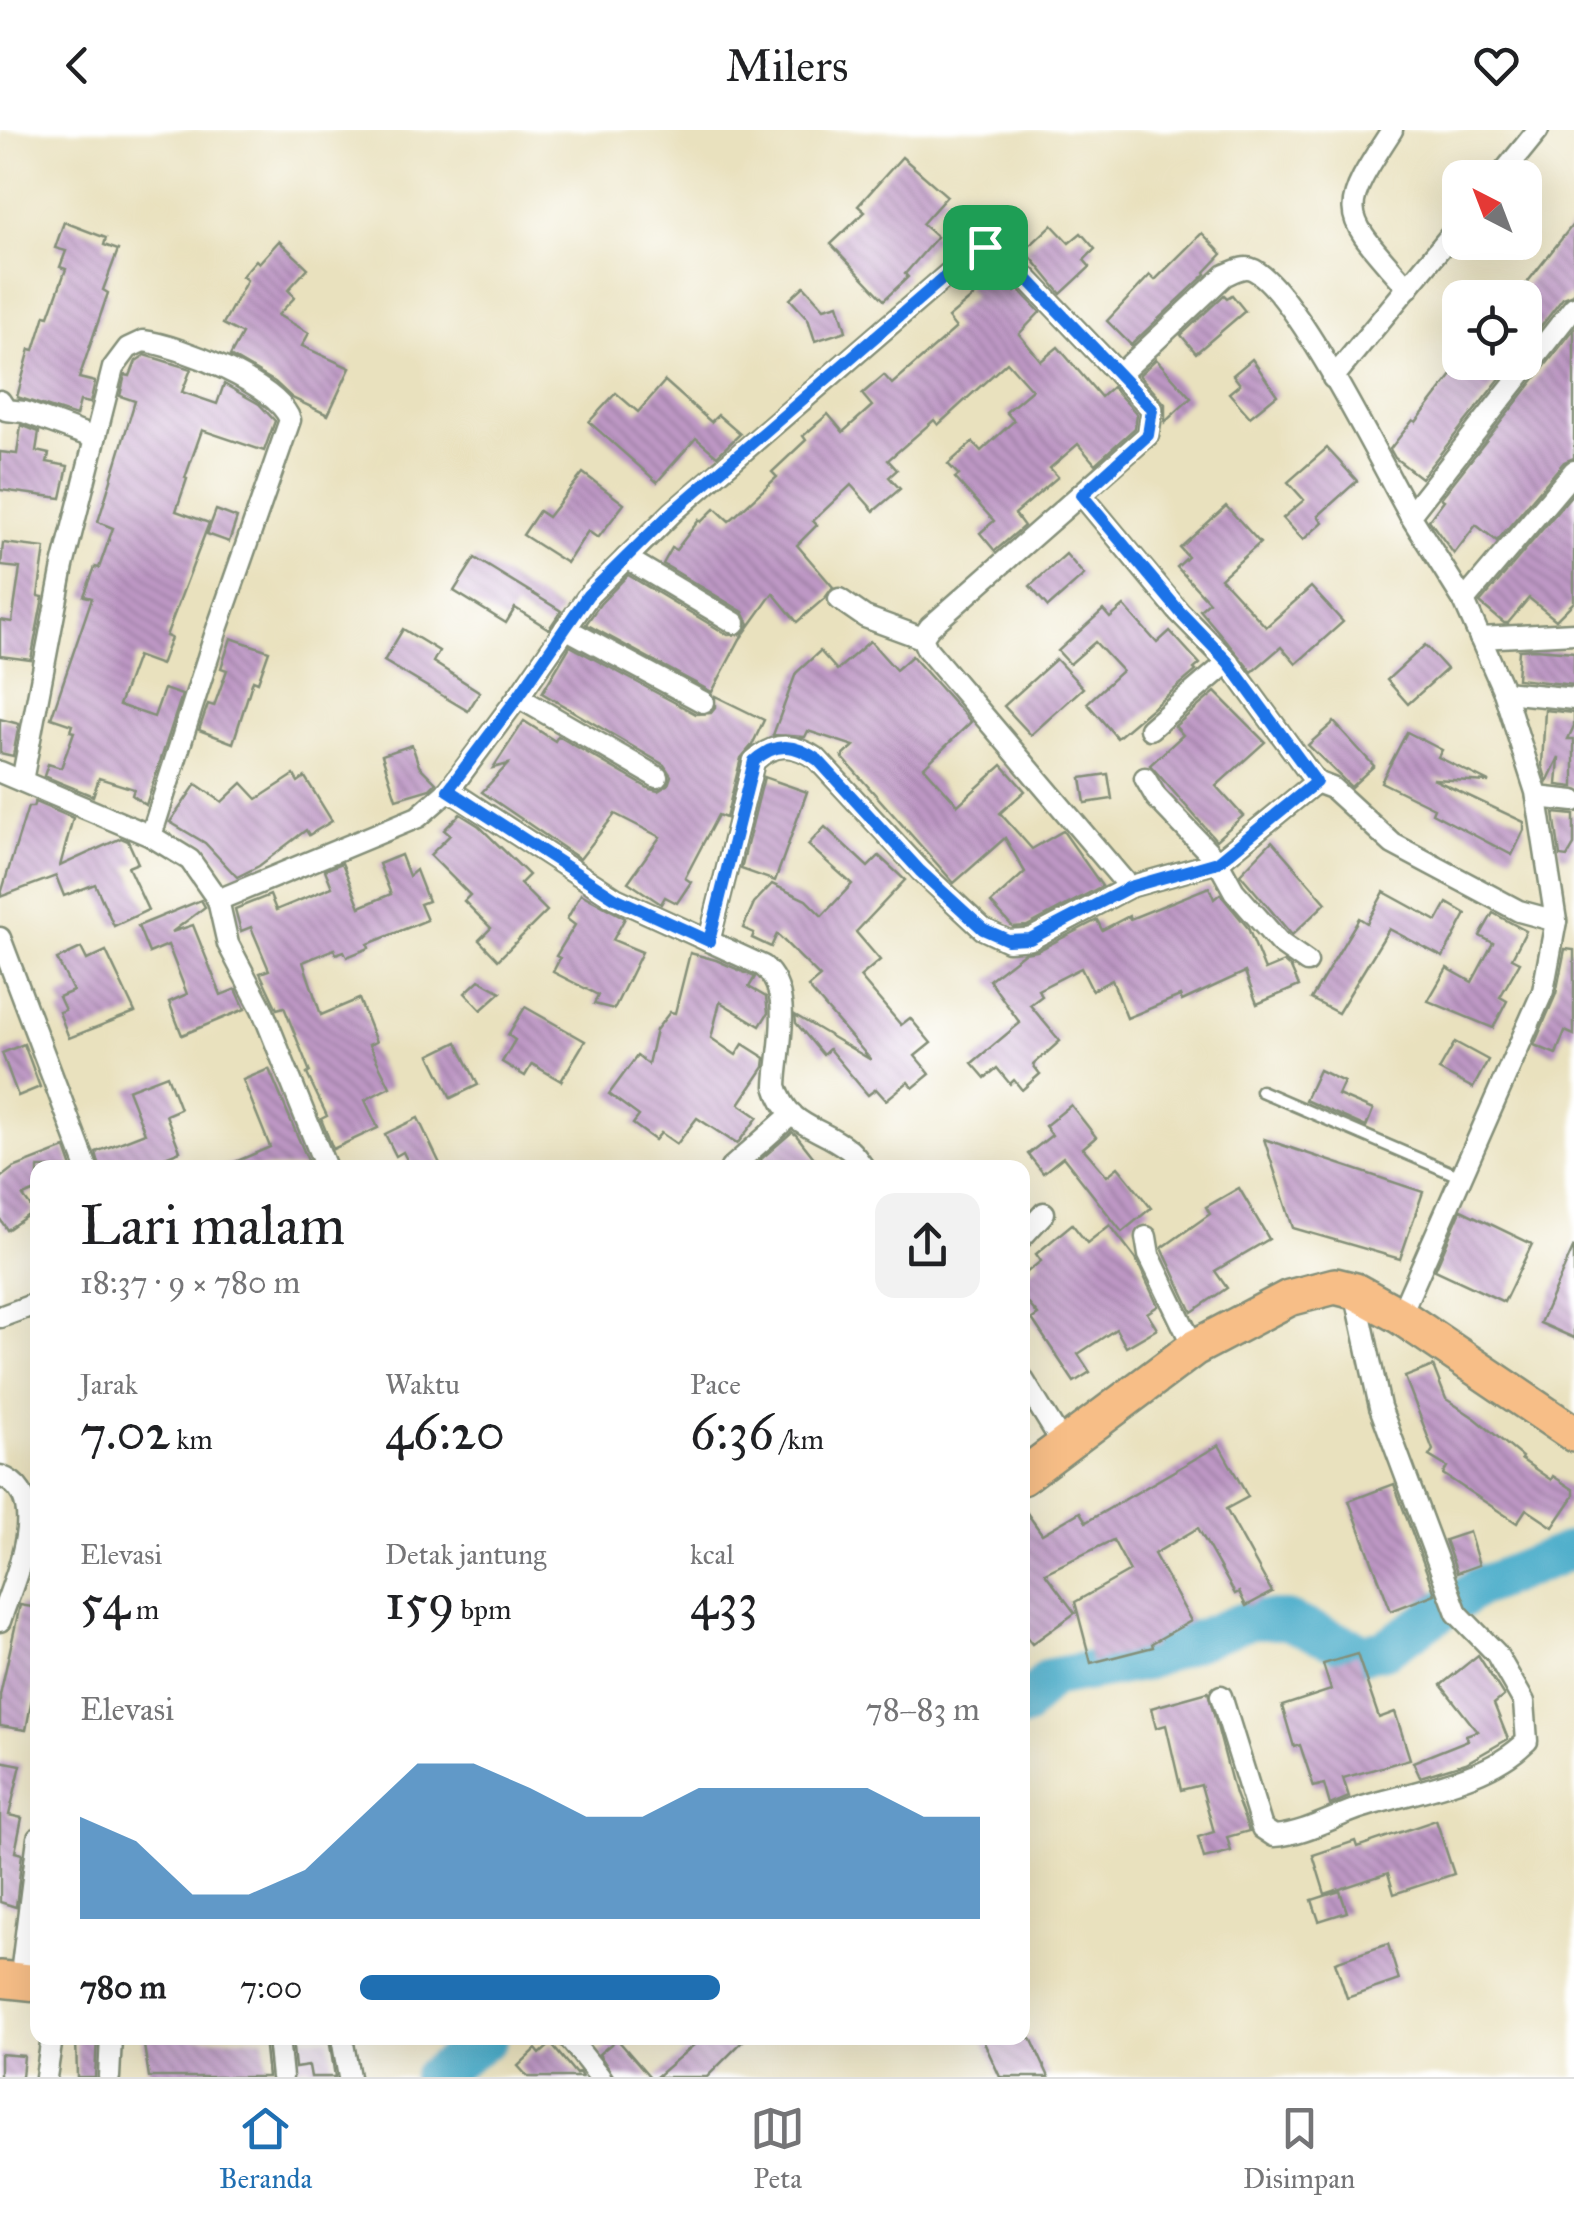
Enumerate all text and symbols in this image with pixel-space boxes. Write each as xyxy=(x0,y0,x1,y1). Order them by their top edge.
icon: back xyxy=(50,38,105,93)
text: Milers xyxy=(726,38,848,93)
icon: heart xyxy=(1469,38,1524,93)
north arrow xyxy=(1442,160,1542,260)
map controls xyxy=(1442,160,1542,380)
pin xyxy=(943,205,1028,290)
icon: arrive xyxy=(958,220,1013,275)
button: locate xyxy=(1442,280,1542,380)
text: Lari malam xyxy=(80,1192,345,1259)
button: share xyxy=(875,1193,980,1298)
text: 18:37 · 9 × 780 m xyxy=(80,1263,300,1302)
text: Jarak xyxy=(80,1367,138,1402)
text: Waktu xyxy=(385,1367,460,1402)
text: Pace xyxy=(690,1367,741,1402)
text: 7.02 xyxy=(80,1402,170,1463)
text: 46:20 xyxy=(385,1402,505,1463)
text: 6:36 xyxy=(690,1402,774,1463)
text: km xyxy=(170,1422,213,1457)
text: /km xyxy=(774,1422,824,1457)
text: Elevasi xyxy=(80,1537,162,1572)
text: Detak jantung xyxy=(385,1537,546,1572)
text: kcal xyxy=(690,1537,734,1572)
text: 54 xyxy=(80,1572,130,1633)
text: 159 xyxy=(385,1572,454,1633)
text: 433 xyxy=(690,1572,758,1633)
text: m xyxy=(130,1592,159,1627)
text: bpm xyxy=(454,1592,512,1627)
text: Elevasi xyxy=(80,1690,174,1729)
text: 78–83 m xyxy=(866,1690,980,1729)
text: 780 m xyxy=(80,1968,167,2007)
text: 7:00 xyxy=(240,1968,302,2007)
tab: Beranda xyxy=(219,2101,312,2196)
tab: Peta xyxy=(750,2101,805,2196)
tab: Disimpan xyxy=(1243,2101,1355,2196)

